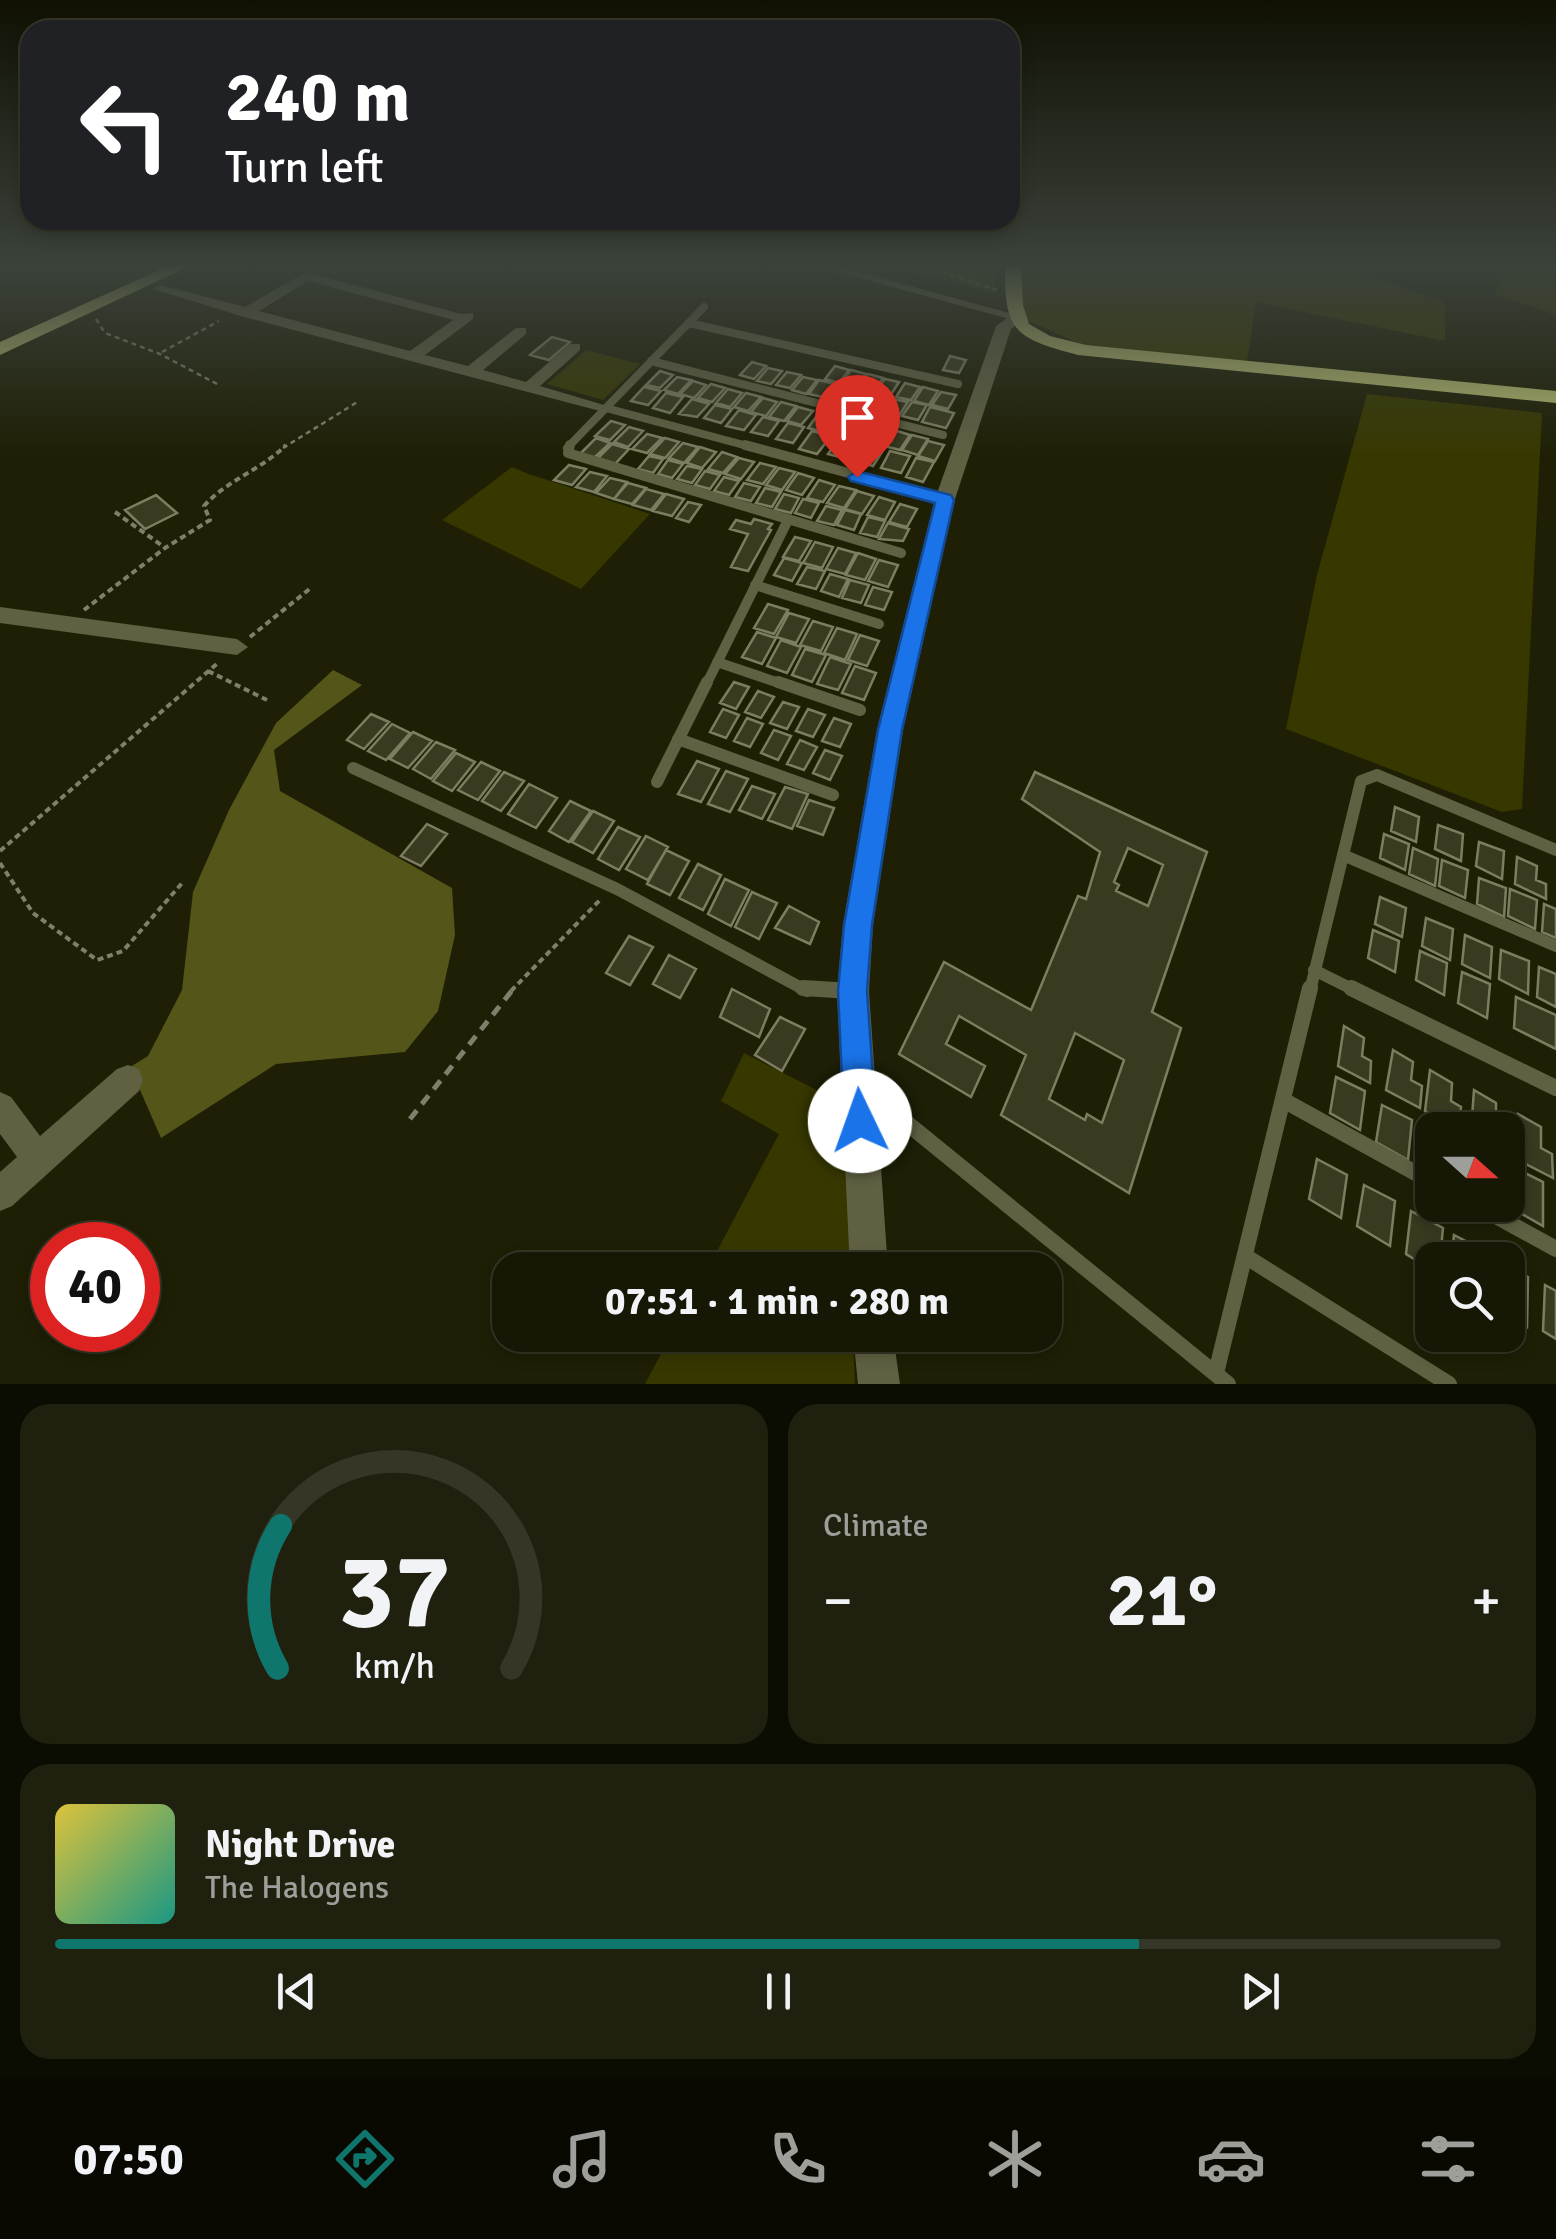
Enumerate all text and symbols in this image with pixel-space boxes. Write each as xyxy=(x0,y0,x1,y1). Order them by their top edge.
text: 240 m xyxy=(225,54,410,140)
icon: left xyxy=(60,60,190,190)
text: Turn left xyxy=(225,140,384,195)
pin xyxy=(815,375,900,478)
icon: arrive xyxy=(830,390,885,445)
position arrow xyxy=(808,1069,912,1173)
north arrow xyxy=(1415,1112,1525,1222)
map controls xyxy=(1415,1112,1525,1352)
speed limit sign: 40 xyxy=(30,1222,160,1352)
button: search xyxy=(1415,1242,1525,1352)
text: 07:51 · 1 min · 280 m xyxy=(605,1278,949,1325)
text: Climate xyxy=(823,1506,929,1545)
text: 37 xyxy=(338,1528,450,1656)
text: 21° xyxy=(1107,1554,1218,1647)
text: − xyxy=(823,1567,853,1635)
text: + xyxy=(1471,1567,1501,1635)
text: km/h xyxy=(354,1644,434,1688)
text: Night Drive xyxy=(205,1821,395,1868)
text: The Halogens xyxy=(205,1868,389,1907)
icon: previous xyxy=(269,1964,324,2019)
icon: pause xyxy=(751,1964,806,2019)
icon: next xyxy=(1233,1964,1288,2019)
icon: directions xyxy=(330,2124,400,2194)
icon: music xyxy=(547,2124,617,2194)
icon: phone xyxy=(763,2124,833,2194)
icon: climate xyxy=(980,2124,1050,2194)
icon: car xyxy=(1196,2124,1266,2194)
icon: filters xyxy=(1413,2124,1483,2194)
text: 07:50 xyxy=(73,2132,184,2187)

